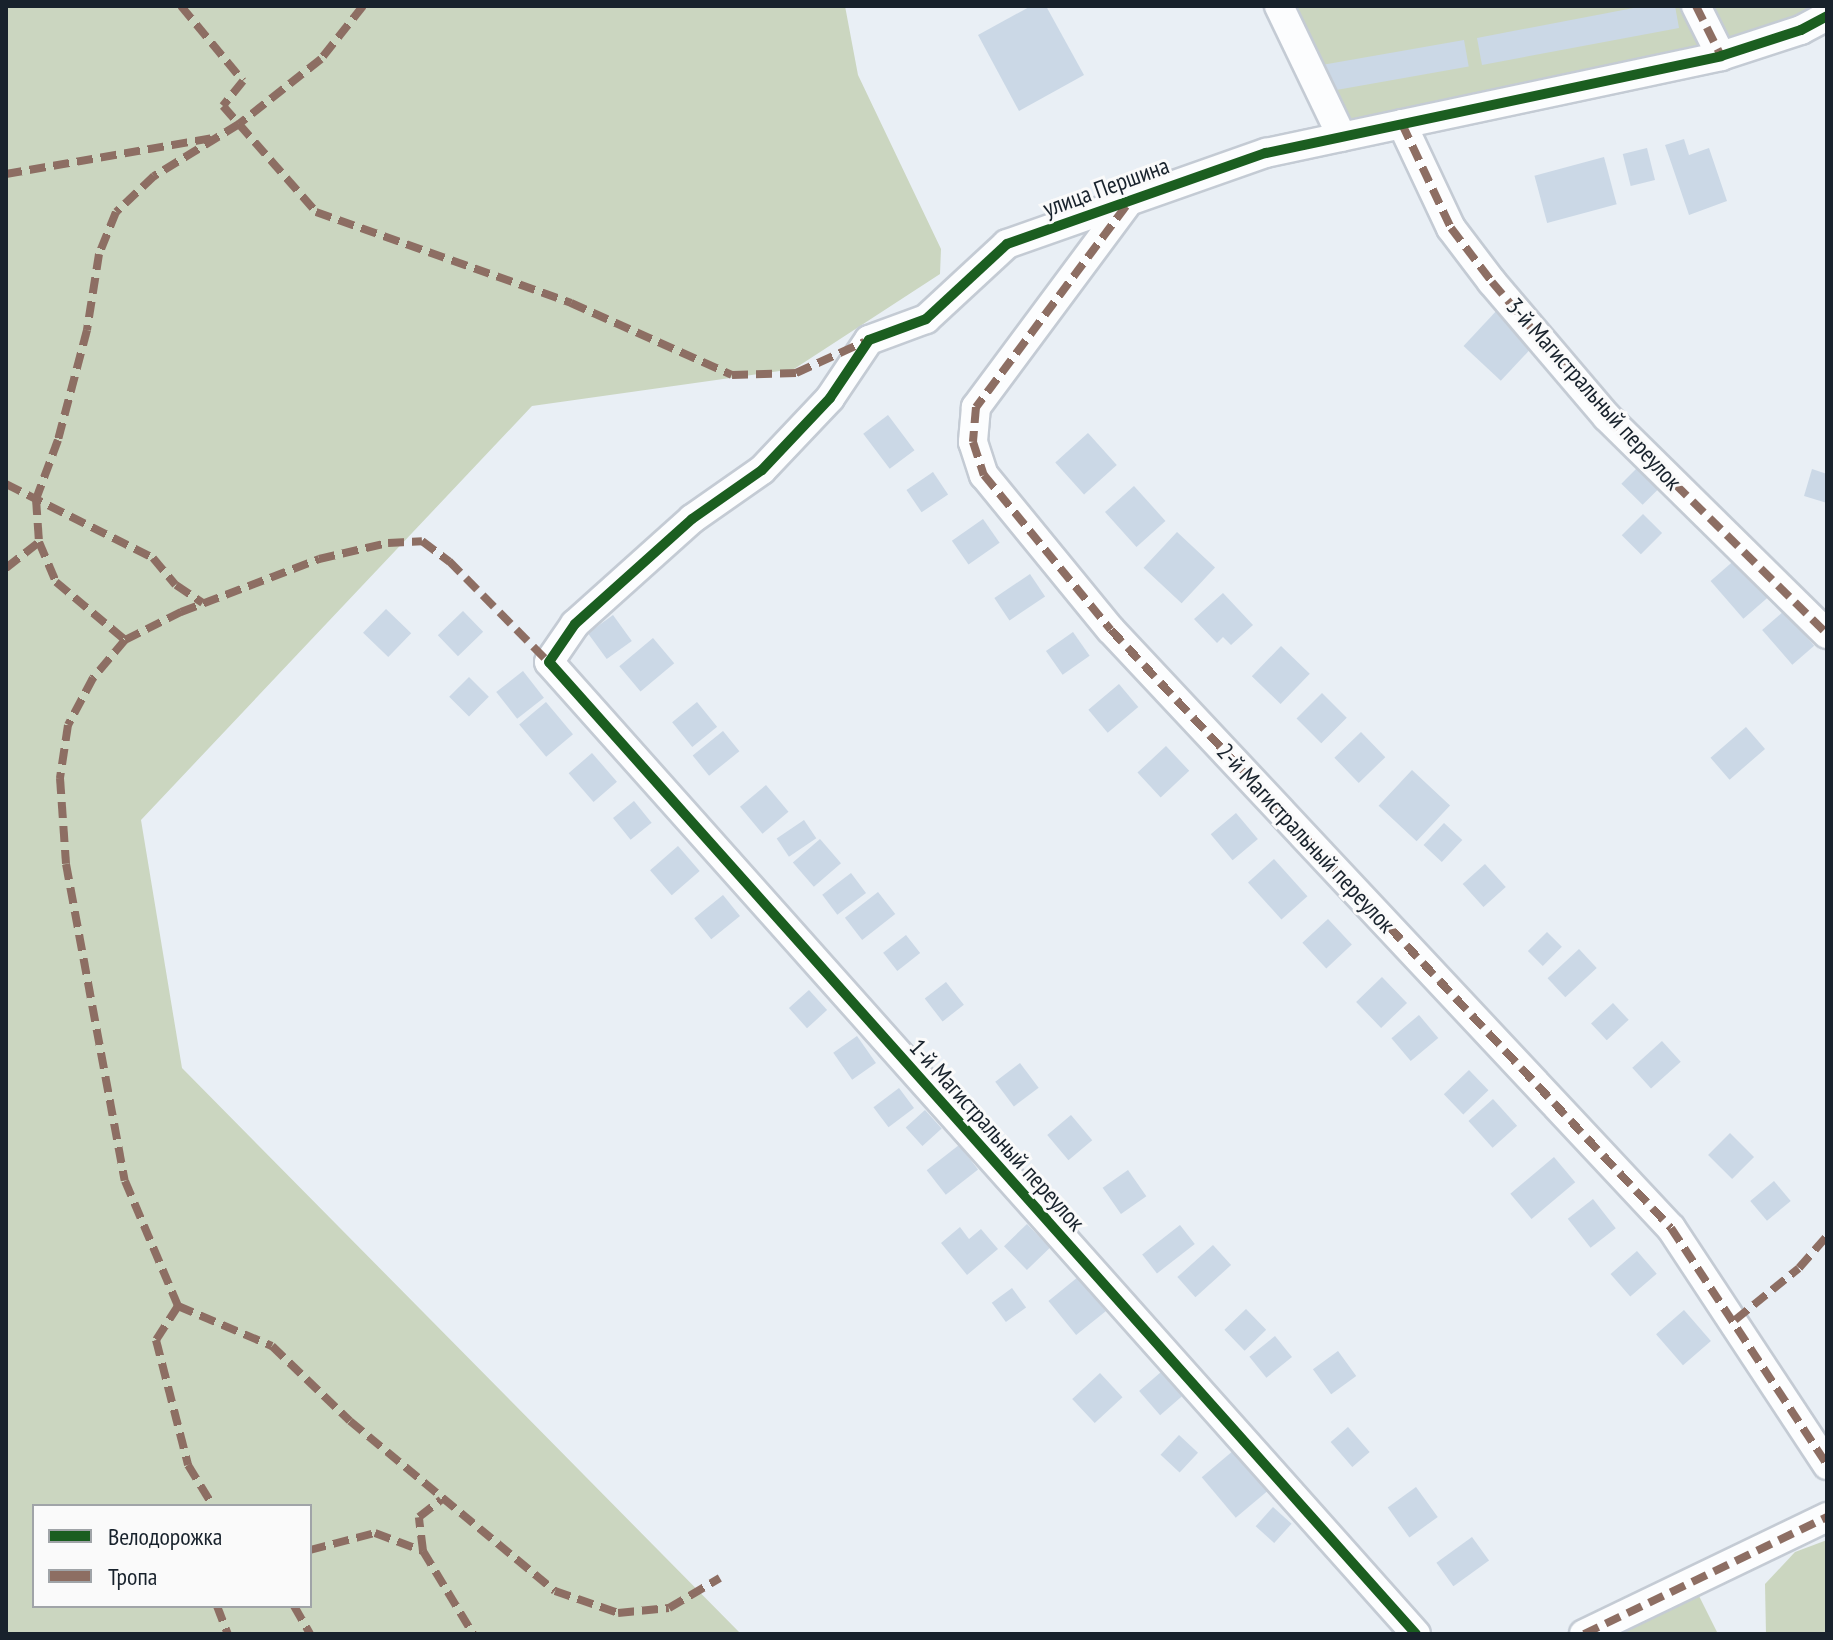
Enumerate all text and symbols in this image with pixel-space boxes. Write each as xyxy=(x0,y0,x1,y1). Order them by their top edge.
street label: улица Першина xyxy=(1039,151,1173,223)
street label: 3-й Магистральный переулок xyxy=(1500,292,1688,496)
street label: 2-й Магистральный переулок xyxy=(1211,737,1401,939)
street label: 1-й Магистральный переулок xyxy=(903,1033,1091,1237)
legend xyxy=(32,1504,312,1608)
text: Велодорожка xyxy=(108,1521,222,1552)
text: Тропа xyxy=(108,1561,157,1592)

